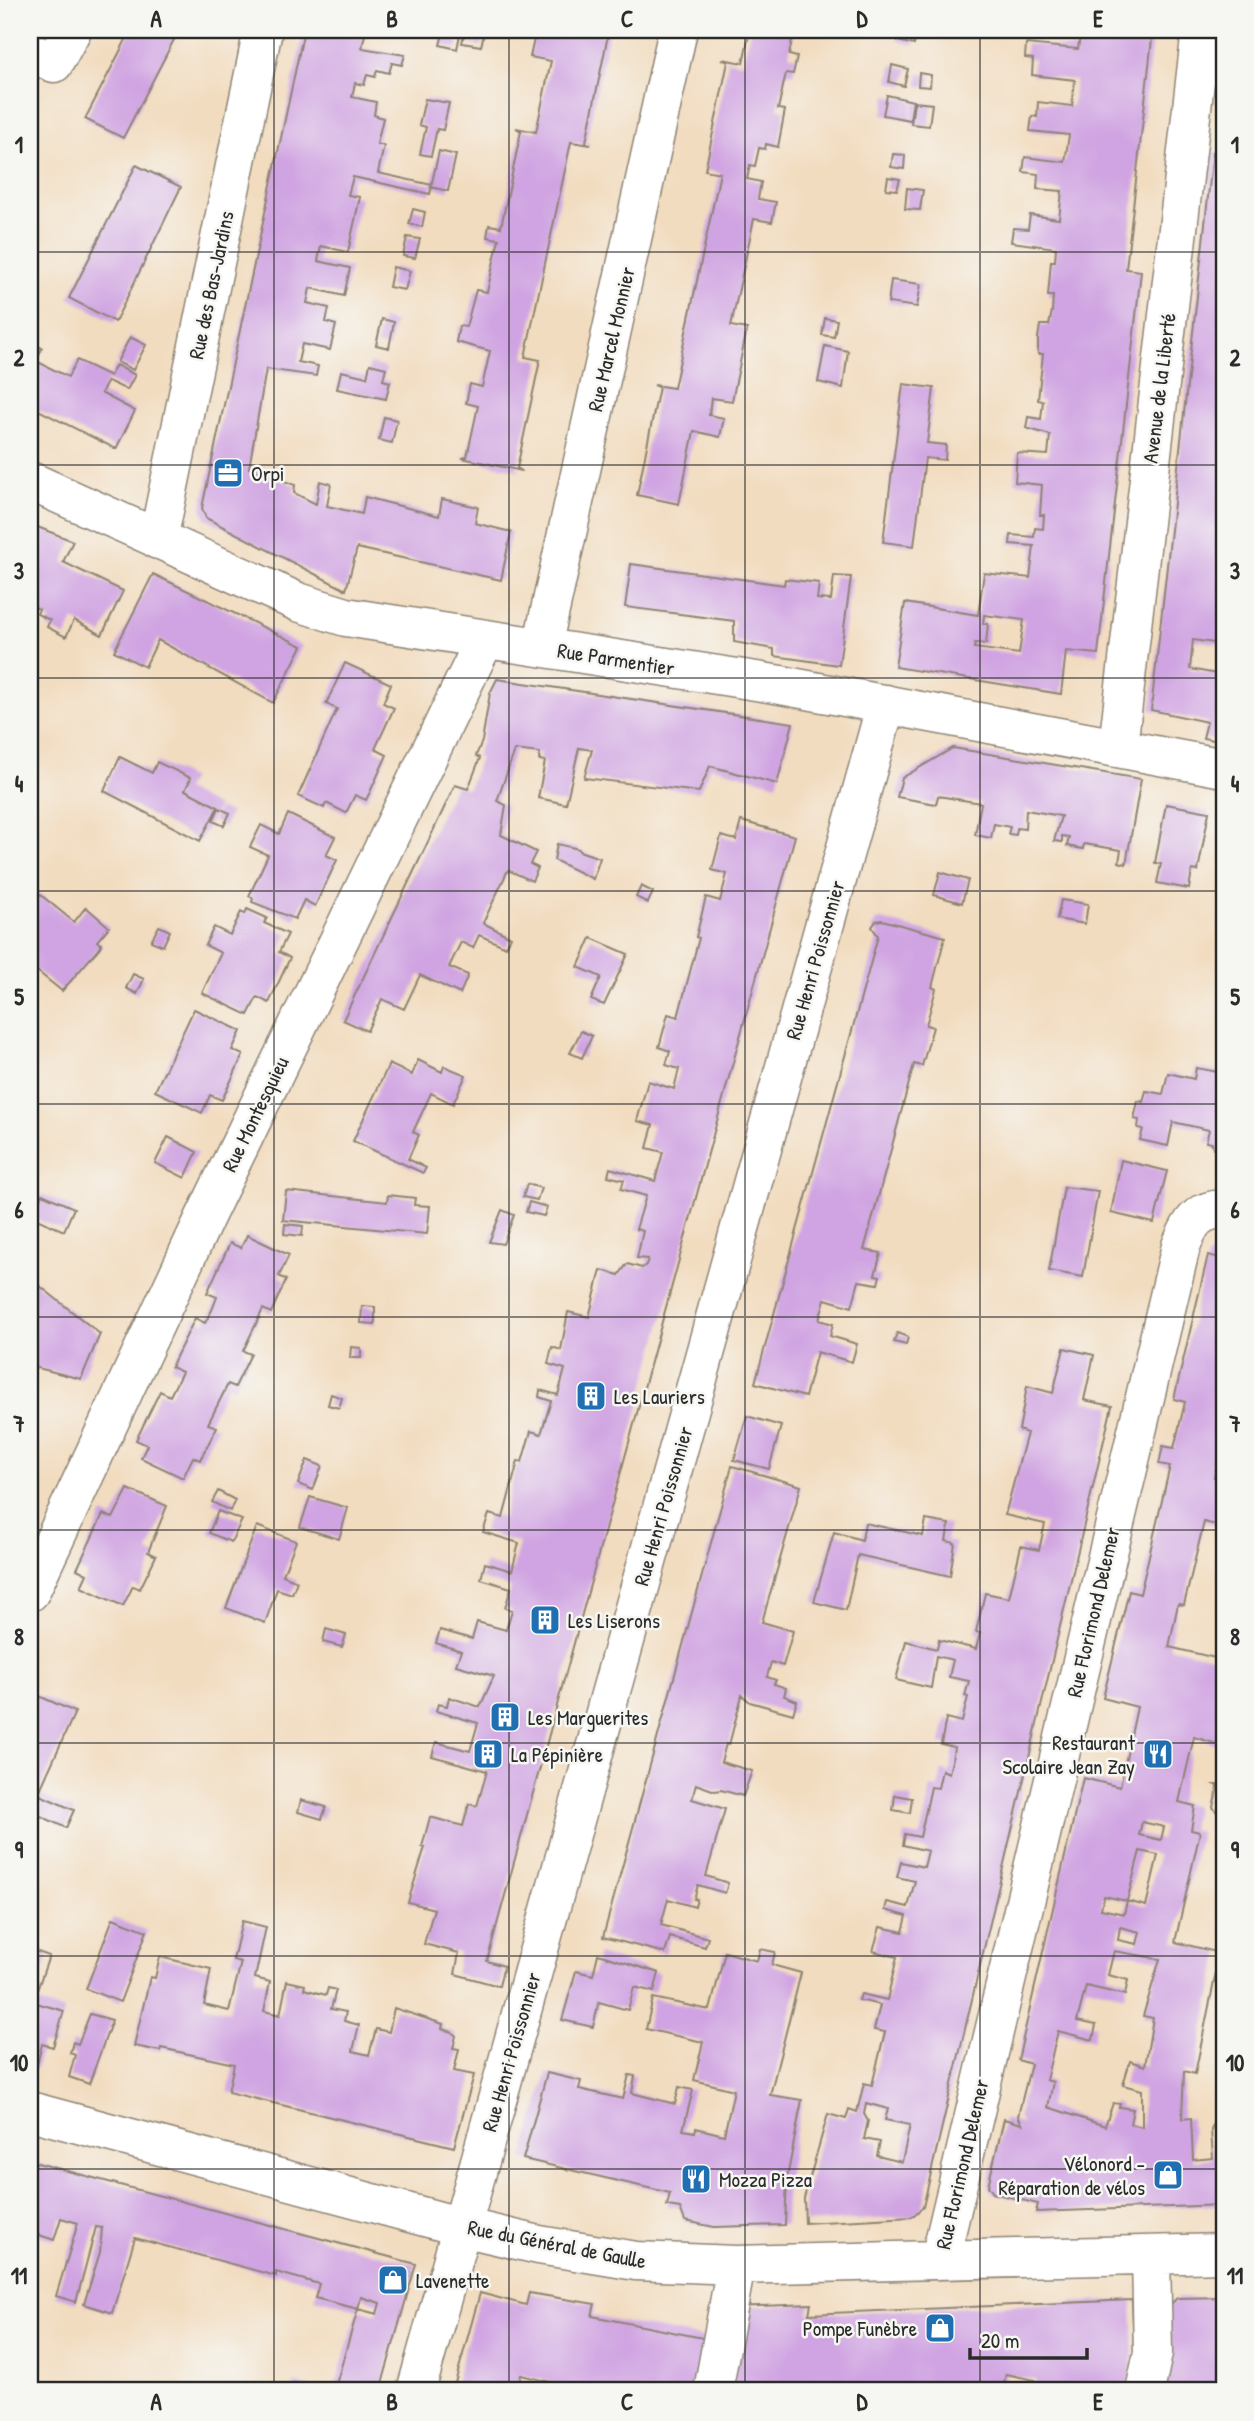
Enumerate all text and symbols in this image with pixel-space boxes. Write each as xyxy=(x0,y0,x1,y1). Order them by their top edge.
text: A xyxy=(150,3,162,34)
text: B xyxy=(386,3,398,34)
text: C xyxy=(621,3,633,34)
text: D xyxy=(857,3,869,34)
text: E xyxy=(1093,3,1104,34)
text: 1 xyxy=(15,129,23,160)
text: 1 xyxy=(1231,129,1239,160)
street label: Rue des Bas-Jardins xyxy=(181,208,241,362)
street label: Rue Marcel Monnier xyxy=(580,264,642,414)
street label: Avenue de la Liberté xyxy=(1135,311,1183,465)
text: 2 xyxy=(14,342,25,373)
text: 2 xyxy=(1230,342,1241,373)
office icon: Orpi xyxy=(211,456,245,490)
place label: Orpi xyxy=(251,459,284,488)
text: 3 xyxy=(14,555,24,586)
text: 3 xyxy=(1230,555,1240,586)
street label: Rue Parmentier xyxy=(555,635,677,683)
text: 4 xyxy=(15,768,24,799)
text: 4 xyxy=(1231,768,1240,799)
street label: Rue Henri Poissonnier xyxy=(778,877,852,1043)
text: 5 xyxy=(14,981,24,1012)
text: 5 xyxy=(1230,981,1240,1012)
street label: Rue Montesquieu xyxy=(215,1051,296,1176)
text: 6 xyxy=(14,1194,24,1225)
text: 6 xyxy=(1230,1194,1240,1225)
building icon: Les Lauriers xyxy=(574,1379,608,1413)
place label: Les Lauriers xyxy=(614,1382,705,1411)
text: 7 xyxy=(12,1408,25,1439)
text: 7 xyxy=(1228,1408,1241,1439)
street label: Rue Henri Poissonnier xyxy=(626,1423,700,1589)
street label: Rue Florimond Delemer xyxy=(1059,1524,1127,1700)
building icon: Les Liserons xyxy=(528,1603,562,1637)
place label: Les Liserons xyxy=(568,1606,660,1635)
text: 8 xyxy=(14,1621,24,1652)
text: 8 xyxy=(1230,1621,1240,1652)
building icon: Les Marguerites xyxy=(488,1700,522,1734)
place label: Les Marguerites xyxy=(528,1703,648,1732)
place label: Restaurant Scolaire Jean Zay xyxy=(1003,1728,1136,1781)
building icon: La Pépinière xyxy=(471,1737,505,1771)
restaurant icon: Restaurant Scolaire Jean Zay xyxy=(1141,1737,1175,1771)
place label: La Pépinière xyxy=(511,1740,603,1769)
text: 9 xyxy=(15,1834,24,1865)
text: 9 xyxy=(1231,1834,1240,1865)
street label: Rue Henri Poissonnier xyxy=(474,1969,548,2135)
text: 10 xyxy=(10,2047,28,2078)
text: 10 xyxy=(1226,2047,1244,2078)
street label: Rue Florimond Delemer xyxy=(928,2076,996,2252)
place label: Vélonord - Réparation de vélos xyxy=(999,2149,1145,2202)
shop icon: Vélonord - Réparation de vélos xyxy=(1151,2158,1185,2192)
restaurant icon: Mozza Pizza xyxy=(679,2162,713,2196)
place label: Mozza Pizza xyxy=(719,2165,812,2194)
street label: Rue du Général de Gaulle xyxy=(465,2212,649,2276)
text: 11 xyxy=(11,2260,27,2291)
text: 11 xyxy=(1227,2260,1243,2291)
shop icon: Lavenette xyxy=(376,2263,410,2297)
place label: Lavenette xyxy=(416,2266,489,2295)
shop icon: Pompe Funèbre xyxy=(923,2311,957,2345)
place label: Pompe Funèbre xyxy=(803,2314,917,2343)
scale bar xyxy=(970,2316,1088,2360)
text: 20 m xyxy=(981,2326,1019,2355)
text: A xyxy=(150,2386,162,2417)
text: B xyxy=(386,2386,398,2417)
text: C xyxy=(621,2386,633,2417)
text: D xyxy=(857,2386,869,2417)
text: E xyxy=(1093,2386,1104,2417)

